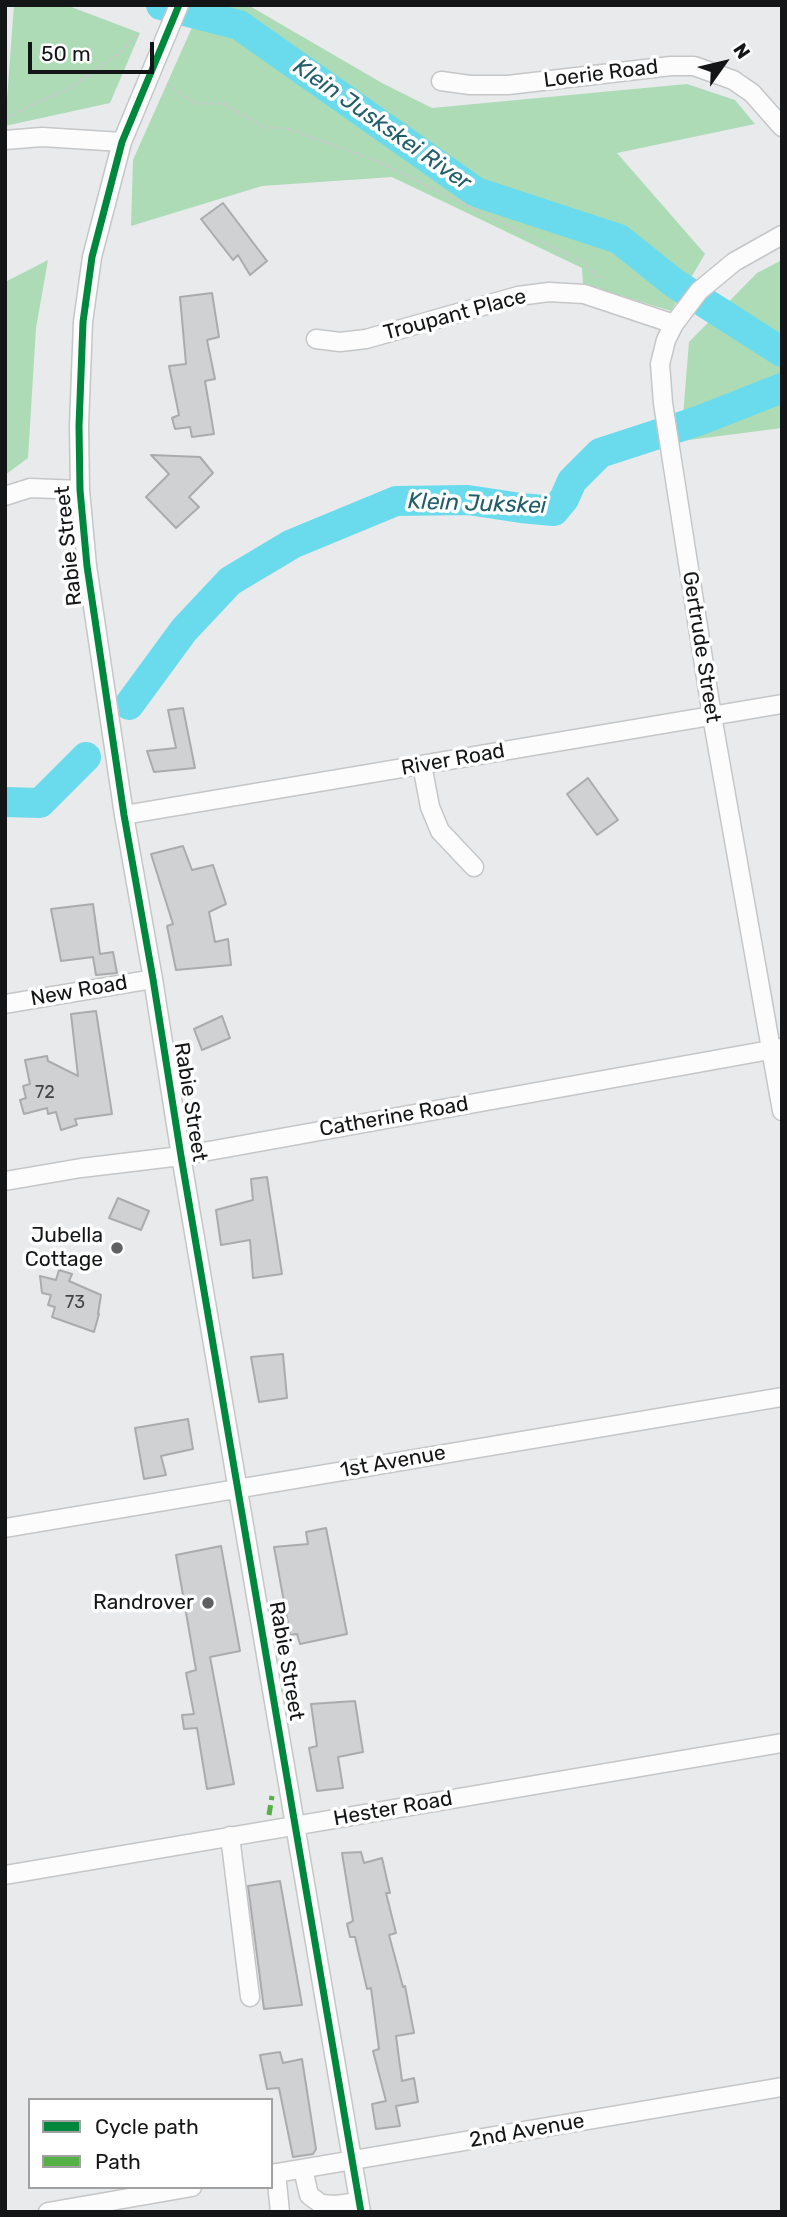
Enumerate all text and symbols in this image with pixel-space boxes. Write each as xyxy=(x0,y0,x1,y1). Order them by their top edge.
scale bar xyxy=(32,28,158,72)
north arrow xyxy=(689,28,759,98)
text: N xyxy=(728,39,755,63)
text: 50 m xyxy=(41,41,91,66)
water label: Klein Juskskei River xyxy=(288,53,476,197)
street label: Loerie Road xyxy=(542,54,660,94)
street label: Troupant Place xyxy=(381,284,529,346)
street label: Rabie Street xyxy=(50,485,88,607)
water label: Klein Jukskei xyxy=(407,488,547,520)
street label: Gertrude Street xyxy=(677,569,725,725)
street label: River Road xyxy=(399,738,507,782)
street label: New Road xyxy=(29,970,129,1012)
street label: Rabie Street xyxy=(168,1041,212,1163)
house number: 72 xyxy=(35,1082,55,1104)
street label: Catherine Road xyxy=(318,1092,470,1142)
place label: Jubella Cottage xyxy=(25,1223,103,1273)
marker: Jubella Cottage xyxy=(109,1240,125,1256)
house number: 73 xyxy=(65,1292,85,1314)
street label: 1st Avenue xyxy=(338,1440,448,1484)
place label: Randrover xyxy=(93,1590,194,1616)
marker: Randrover xyxy=(200,1595,216,1611)
street label: Rabie Street xyxy=(263,1599,309,1723)
street label: Hester Road xyxy=(332,1786,454,1832)
legend xyxy=(28,2098,273,2189)
street label: 2nd Avenue xyxy=(468,2108,586,2154)
text: Cycle path xyxy=(95,2114,199,2139)
text: Path xyxy=(95,2149,141,2174)

